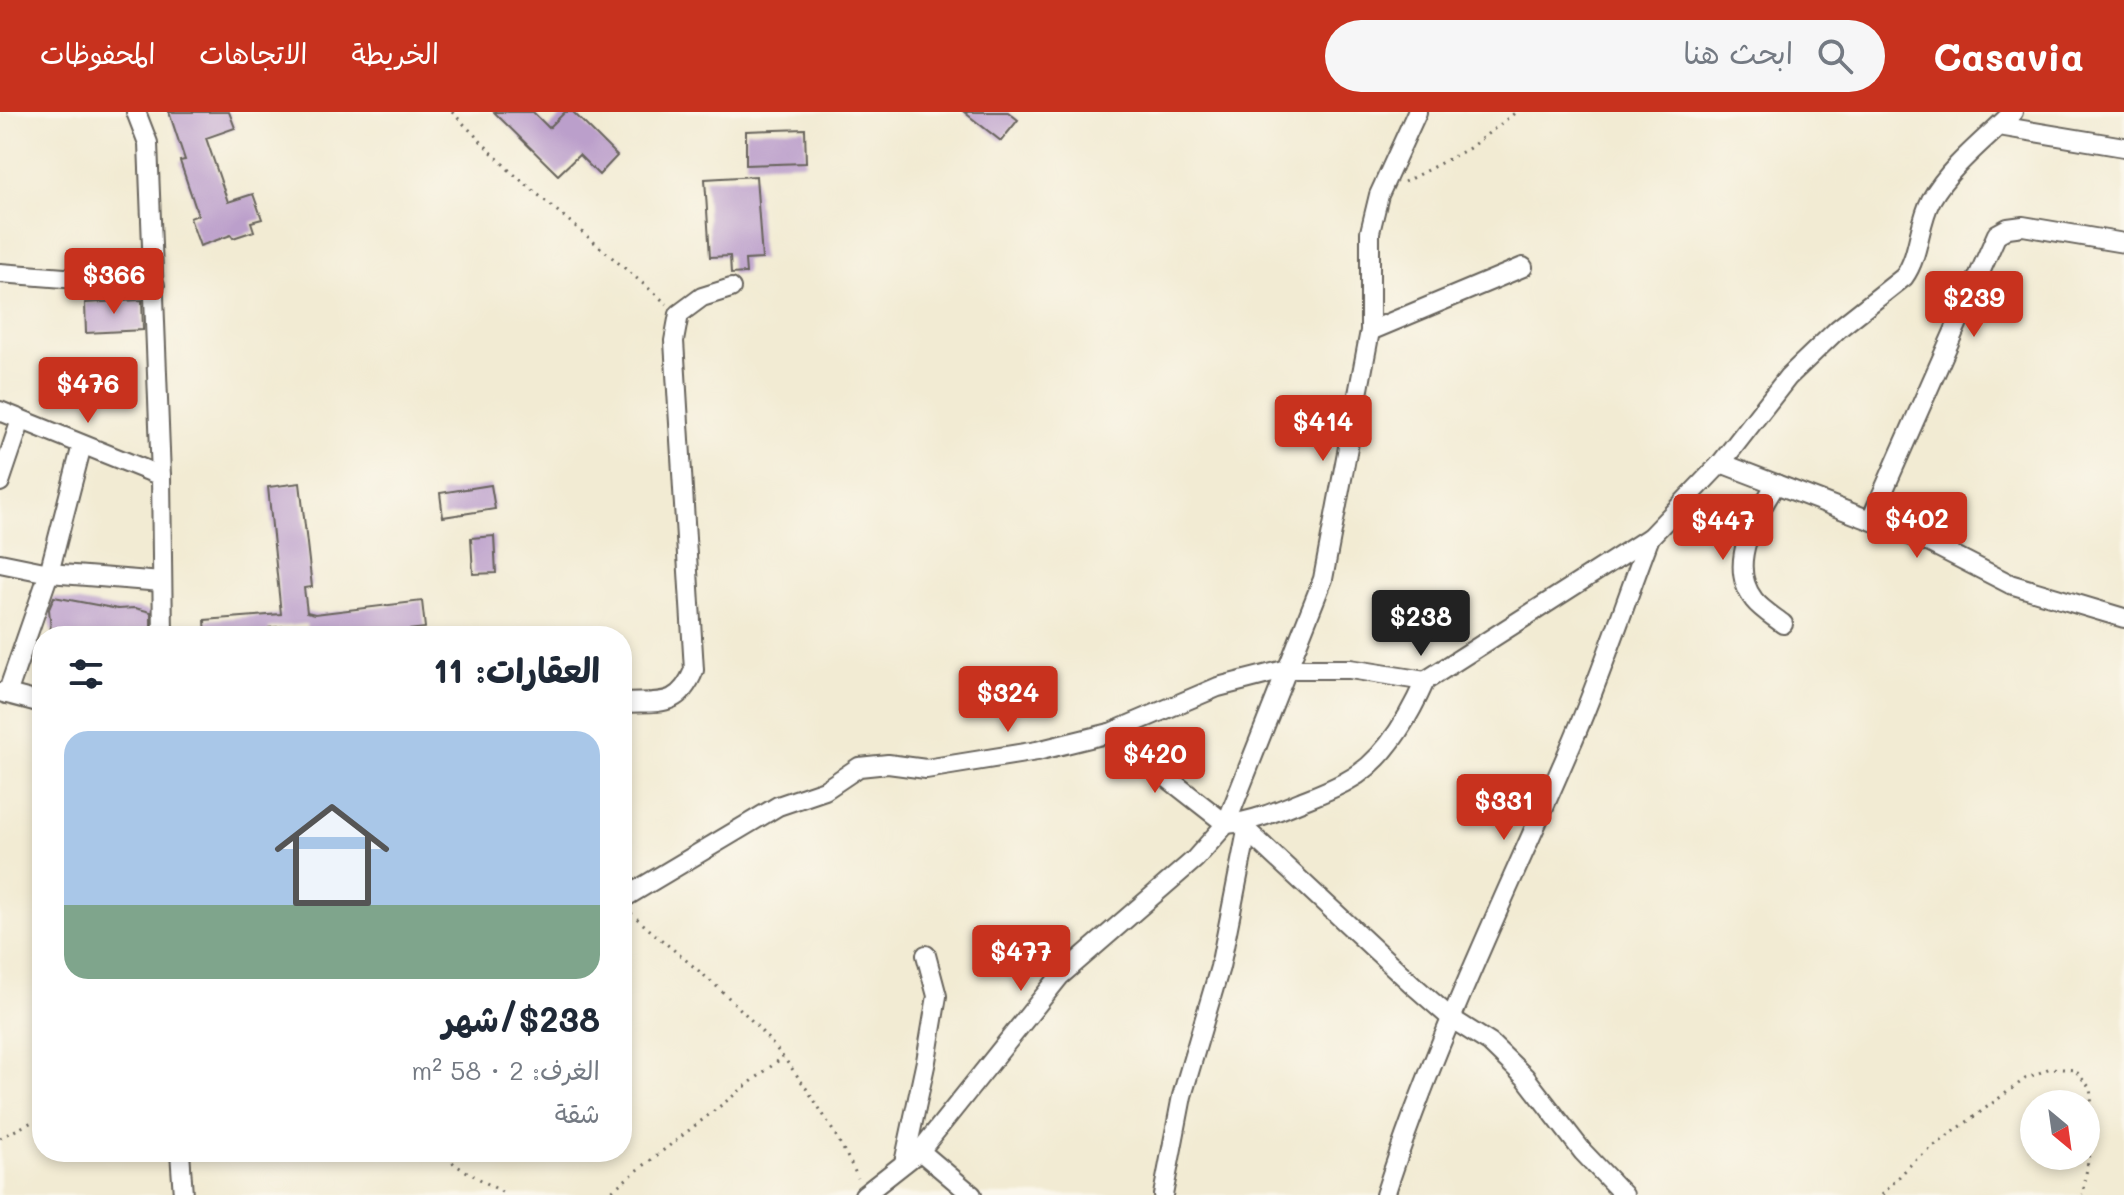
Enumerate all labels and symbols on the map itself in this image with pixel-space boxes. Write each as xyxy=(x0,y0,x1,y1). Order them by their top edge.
pin: $366 xyxy=(67,248,161,316)
pin: $239 xyxy=(1927,271,2021,339)
pin: $476 xyxy=(41,357,135,425)
pin: $414 xyxy=(1276,395,1370,463)
pin: $402 xyxy=(1870,492,1964,560)
pin: $447 xyxy=(1676,494,1770,562)
pin: $238 xyxy=(1374,590,1468,658)
pin: $324 xyxy=(961,666,1055,734)
pin: $420 xyxy=(1108,727,1202,795)
pin: $331 xyxy=(1457,774,1551,842)
pin: $477 xyxy=(974,925,1068,993)
north arrow xyxy=(2020,1090,2100,1170)

